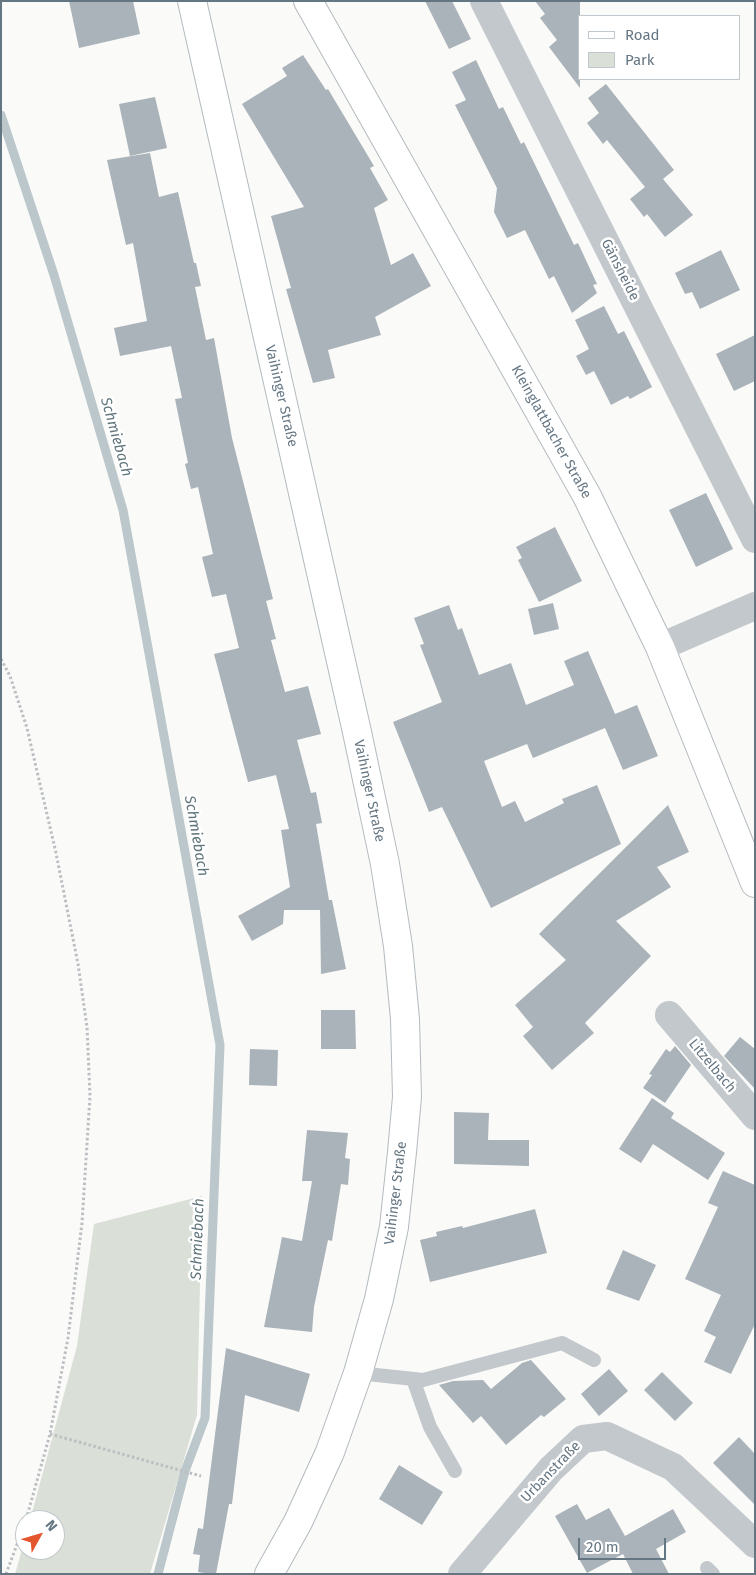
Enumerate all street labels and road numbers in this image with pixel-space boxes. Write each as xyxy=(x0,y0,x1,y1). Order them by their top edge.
street label: Gänsheide xyxy=(597,236,643,304)
street label: Vaihinger Straße xyxy=(261,343,301,449)
street label: Kleinglattbacher Straße xyxy=(507,362,595,502)
street label: Vaihinger Straße xyxy=(350,738,388,844)
street label: Litzelbach xyxy=(685,1036,739,1096)
street label: Vaihinger Straße xyxy=(381,1140,411,1246)
street label: Urbanstraße xyxy=(518,1438,584,1506)

